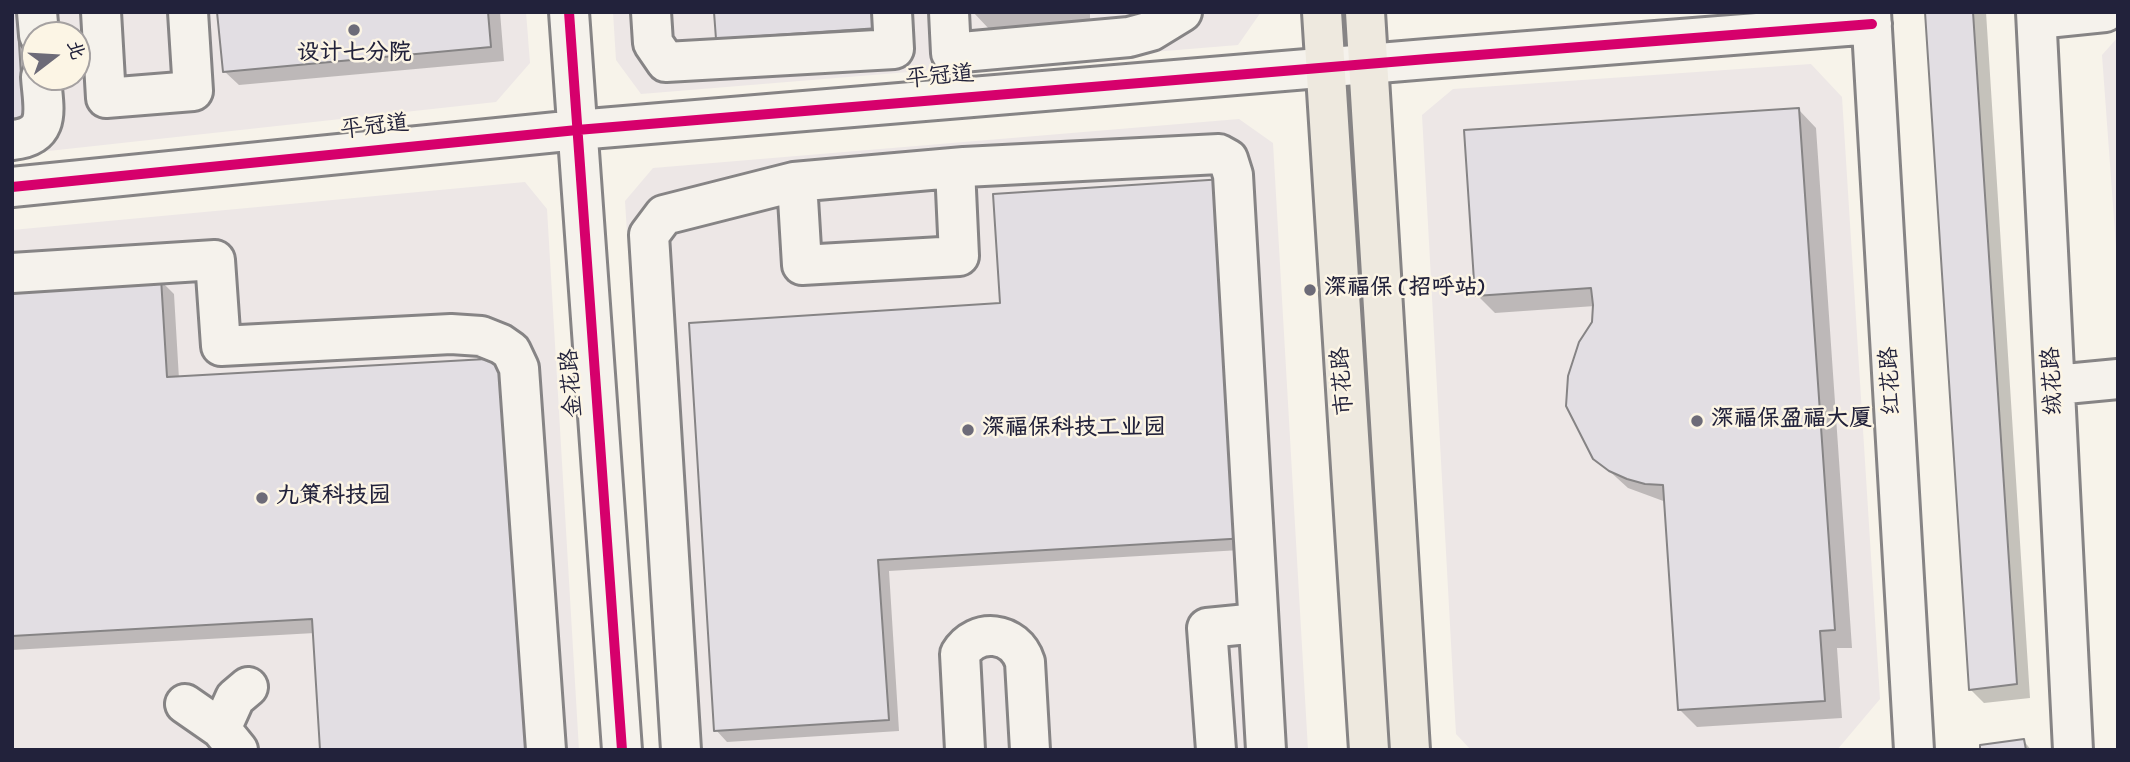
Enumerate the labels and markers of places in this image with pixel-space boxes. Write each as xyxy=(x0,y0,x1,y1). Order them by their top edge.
marker: 设计七分院 xyxy=(346,22,362,38)
place label: 设计七分院 xyxy=(297,41,411,69)
place label: 深福保 (招呼站) xyxy=(1324,276,1484,304)
marker: 深福保 (招呼站) xyxy=(1302,282,1318,298)
place label: 深福保盈福大厦 xyxy=(1711,407,1872,435)
marker: 深福保盈福大厦 xyxy=(1689,413,1705,429)
place label: 深福保科技工业园 xyxy=(982,416,1166,444)
marker: 深福保科技工业园 xyxy=(960,422,976,438)
place label: 九策科技园 xyxy=(276,484,391,512)
marker: 九策科技园 xyxy=(254,490,270,506)

